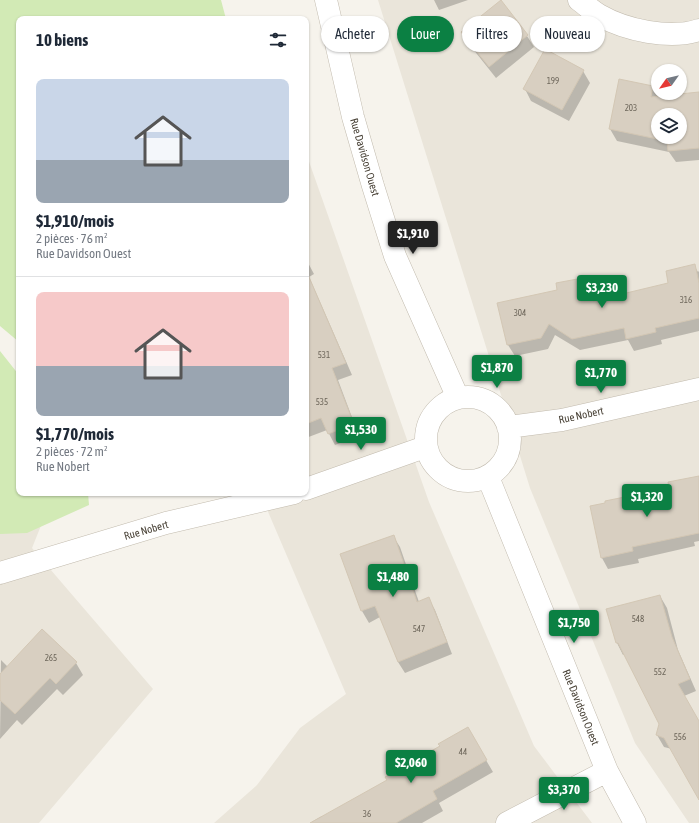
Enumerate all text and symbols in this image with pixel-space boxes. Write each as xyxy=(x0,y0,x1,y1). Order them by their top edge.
chip: Acheter xyxy=(321,16,389,52)
chip: Louer xyxy=(397,16,454,52)
chip: Filtres xyxy=(462,16,522,52)
chip: Nouveau xyxy=(530,16,605,52)
icon: filters xyxy=(267,29,289,51)
text: 10 biens xyxy=(36,30,88,50)
north arrow xyxy=(651,64,687,100)
map controls xyxy=(651,64,687,144)
house number: 199 xyxy=(547,76,559,86)
house number: 203 xyxy=(625,103,637,113)
icon: home xyxy=(127,105,199,177)
button: layers xyxy=(651,108,687,144)
street label: Rue Davidson Ouest xyxy=(348,117,382,197)
text: $1,910/mois xyxy=(36,211,114,231)
pin: $1,910 xyxy=(380,221,446,255)
text: $1,910 xyxy=(397,226,429,241)
text: 2 pièces · 76 m² xyxy=(36,231,108,246)
text: Rue Davidson Ouest xyxy=(36,246,131,261)
pin: $3,230 xyxy=(569,275,635,309)
text: $3,230 xyxy=(586,280,618,295)
house number: 316 xyxy=(680,295,692,305)
house number: 304 xyxy=(514,308,526,318)
icon: home xyxy=(127,318,199,390)
house number: 531 xyxy=(318,350,330,360)
pin: $1,870 xyxy=(464,355,530,389)
text: $1,870 xyxy=(481,360,513,375)
pin: $1,770 xyxy=(568,360,634,394)
text: $1,770 xyxy=(585,365,617,380)
house number: 535 xyxy=(316,397,328,407)
street label: Rue Nobert xyxy=(557,404,605,426)
pin: $1,530 xyxy=(328,417,394,451)
text: $1,530 xyxy=(345,422,377,437)
text: $1,770/mois xyxy=(36,424,114,444)
text: 2 pièces · 72 m² xyxy=(36,444,108,459)
text: Rue Nobert xyxy=(36,459,90,474)
pin: $1,320 xyxy=(614,484,680,518)
text: $1,320 xyxy=(631,489,663,504)
street label: Rue Nobert xyxy=(122,518,170,542)
pin: $1,480 xyxy=(360,564,426,598)
text: $1,480 xyxy=(377,569,409,584)
pin: $1,750 xyxy=(541,610,607,644)
house number: 548 xyxy=(632,614,644,624)
text: $1,750 xyxy=(558,615,590,630)
house number: 547 xyxy=(413,624,425,634)
house number: 265 xyxy=(45,653,57,663)
street label: Rue Davidson Ouest xyxy=(560,667,602,747)
house number: 552 xyxy=(654,667,666,677)
house number: 556 xyxy=(674,732,686,742)
house number: 44 xyxy=(459,747,467,757)
pin: $2,060 xyxy=(378,750,444,784)
text: $2,060 xyxy=(395,755,427,770)
pin: $3,370 xyxy=(531,777,597,811)
text: $3,370 xyxy=(548,782,580,797)
house number: 36 xyxy=(363,809,371,819)

